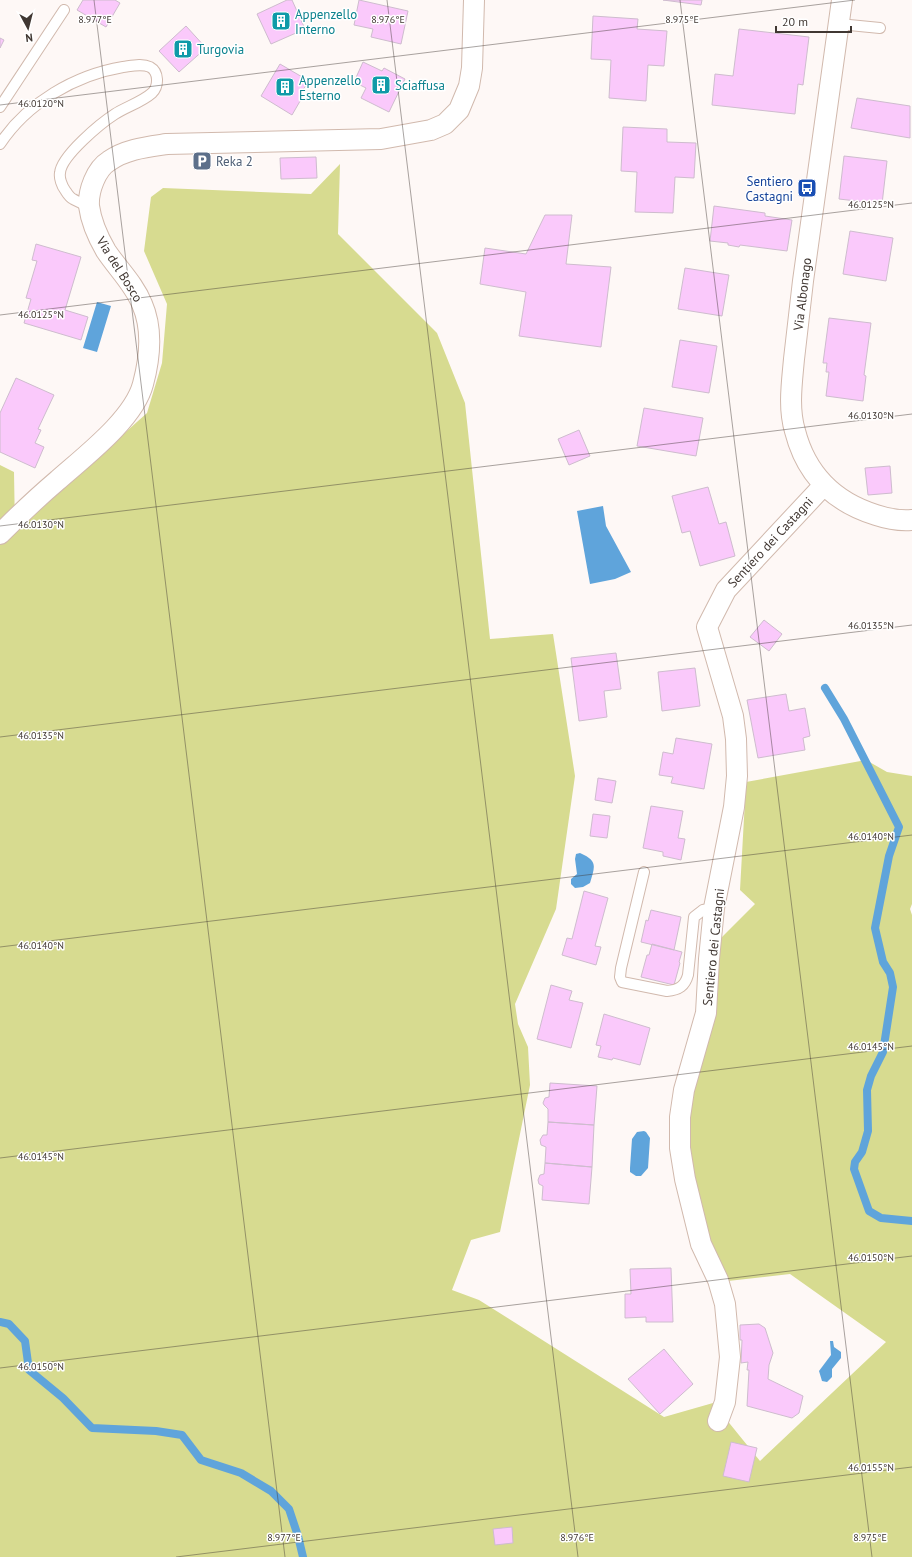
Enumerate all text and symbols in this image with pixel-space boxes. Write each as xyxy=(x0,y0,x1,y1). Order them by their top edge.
place label: Appenzello Interno xyxy=(295,6,357,38)
north arrow xyxy=(8,8,48,48)
scale bar xyxy=(776,8,851,34)
building icon: Appenzello Interno xyxy=(270,10,292,32)
text: 8.977°E xyxy=(78,13,112,26)
text: 8.976°E xyxy=(371,13,405,26)
text: 8.975°E xyxy=(665,13,699,26)
text: 20 m xyxy=(782,14,808,29)
text: N xyxy=(25,31,34,45)
building icon: Turgovia xyxy=(172,38,194,60)
place label: Turgovia xyxy=(197,41,244,58)
place label: Appenzello Esterno xyxy=(299,72,361,104)
building icon: Sciaffusa xyxy=(370,74,392,96)
building icon: Appenzello Esterno xyxy=(274,76,296,98)
place label: Sciaffusa xyxy=(395,77,445,94)
text: 46.0120°N xyxy=(18,97,64,110)
parking icon: Reka 2 xyxy=(191,150,213,172)
place label: Reka 2 xyxy=(216,153,253,170)
place label: Sentiero Castagni xyxy=(745,173,793,205)
bus stop icon: Sentiero Castagni xyxy=(796,177,818,199)
text: 46.0125°N xyxy=(848,198,894,211)
street label: Via del Bosco xyxy=(92,232,146,305)
street label: Via Albonago xyxy=(789,257,815,332)
text: 46.0125°N xyxy=(18,308,64,321)
text: 46.0130°N xyxy=(848,409,894,422)
street label: Sentiero dei Castagni xyxy=(724,493,817,591)
text: 46.0130°N xyxy=(18,518,64,531)
text: 46.0135°N xyxy=(848,619,894,632)
text: 46.0135°N xyxy=(18,729,64,742)
text: 46.0140°N xyxy=(848,830,894,843)
street label: Sentiero dei Castagni xyxy=(699,887,728,1007)
text: 46.0140°N xyxy=(18,939,64,952)
text: 46.0145°N xyxy=(848,1040,894,1053)
text: 46.0145°N xyxy=(18,1150,64,1163)
text: 46.0150°N xyxy=(848,1251,894,1264)
text: 46.0150°N xyxy=(18,1360,64,1373)
text: 46.0155°N xyxy=(848,1461,894,1474)
text: 8.977°E xyxy=(267,1531,301,1544)
text: 8.976°E xyxy=(560,1531,594,1544)
text: 8.975°E xyxy=(853,1531,887,1544)

